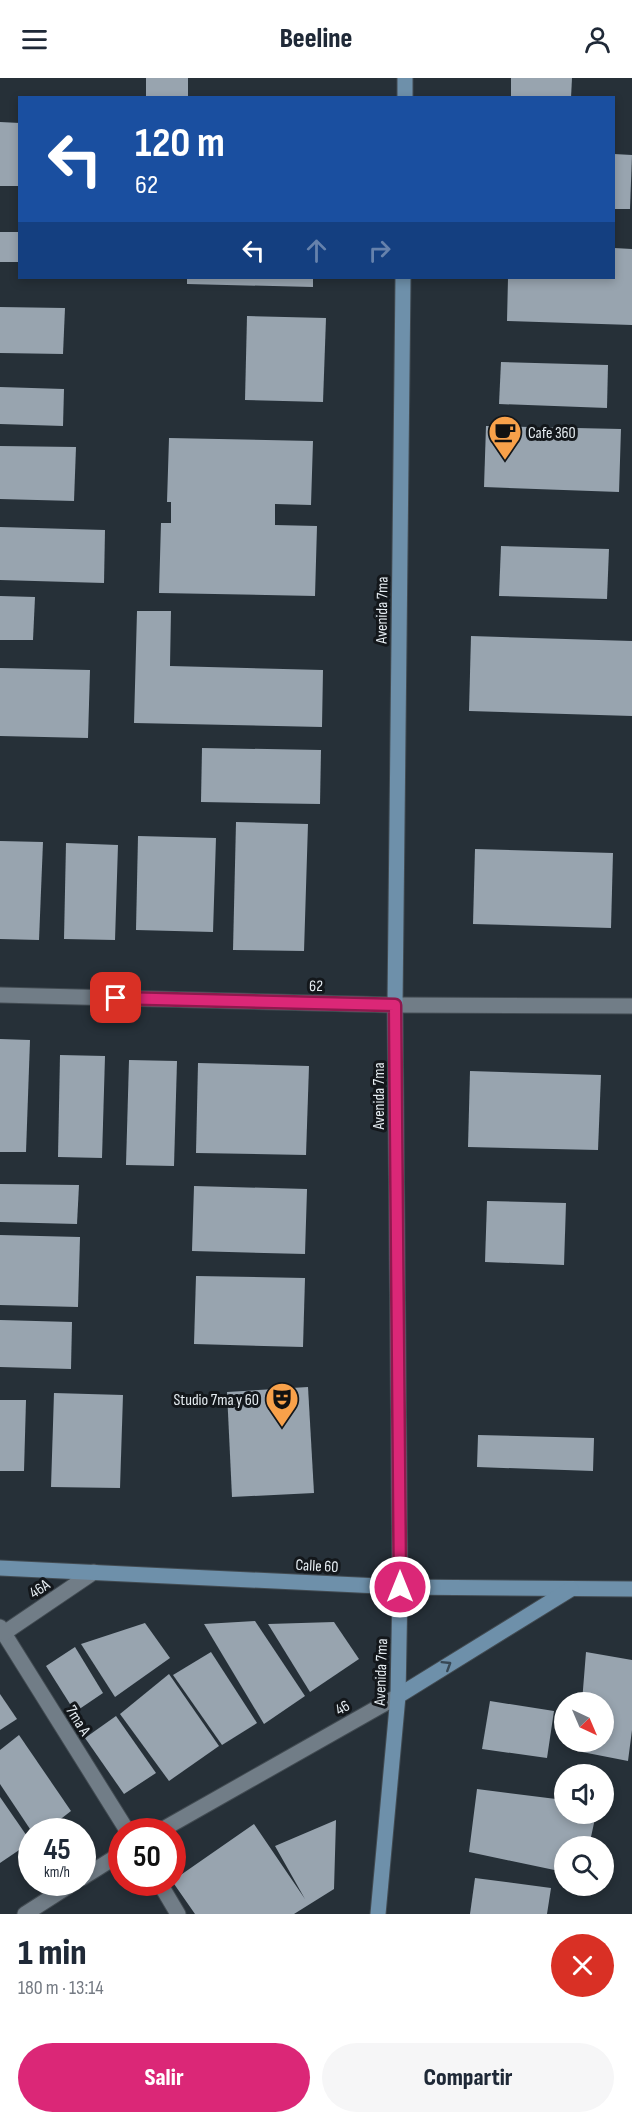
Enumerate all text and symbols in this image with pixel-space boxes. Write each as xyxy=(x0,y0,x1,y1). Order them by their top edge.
icon: menu xyxy=(18,23,51,56)
text: Beeline xyxy=(280,23,352,55)
icon: person xyxy=(581,23,614,56)
text: 120 m xyxy=(135,118,225,169)
icon: left xyxy=(36,120,114,198)
text: 62 xyxy=(135,169,158,201)
icon: left xyxy=(237,234,270,267)
icon: ahead xyxy=(300,234,333,267)
icon: right xyxy=(363,234,396,267)
cafe icon: Cafe 360 xyxy=(487,414,523,461)
place label: Cafe 360 xyxy=(528,424,576,443)
street label: Avenida 7ma xyxy=(372,576,393,645)
pin xyxy=(90,972,141,1023)
street label: 62 xyxy=(309,977,323,996)
icon: arrive xyxy=(99,981,132,1014)
street label: Avenida 7ma xyxy=(370,1062,389,1131)
theatre icon: Studio 7ma y 60 xyxy=(264,1381,300,1428)
place label: Studio 7ma y 60 xyxy=(174,1391,259,1410)
position arrow xyxy=(368,1555,432,1619)
street label: Calle 60 xyxy=(295,1556,339,1577)
street label: 46A xyxy=(26,1576,54,1603)
street label: Avenida 7ma xyxy=(371,1638,392,1707)
one-way arrow xyxy=(441,1661,452,1672)
north arrow xyxy=(554,1692,614,1752)
map controls xyxy=(554,1692,614,1896)
street label: 46 xyxy=(332,1697,353,1720)
street label: 7ma A xyxy=(61,1702,94,1740)
button: sound xyxy=(554,1764,614,1824)
speed limit sign: 50 xyxy=(108,1818,186,1896)
text: 45 xyxy=(43,1832,71,1868)
button: search xyxy=(554,1836,614,1896)
text: km/h xyxy=(44,1863,70,1882)
text: 1 min xyxy=(18,1932,86,1975)
button: close xyxy=(551,1934,614,1997)
text: 180 m · 13:14 xyxy=(18,1976,104,2000)
button: Salir xyxy=(18,2043,310,2112)
button: Compartir xyxy=(322,2043,614,2112)

